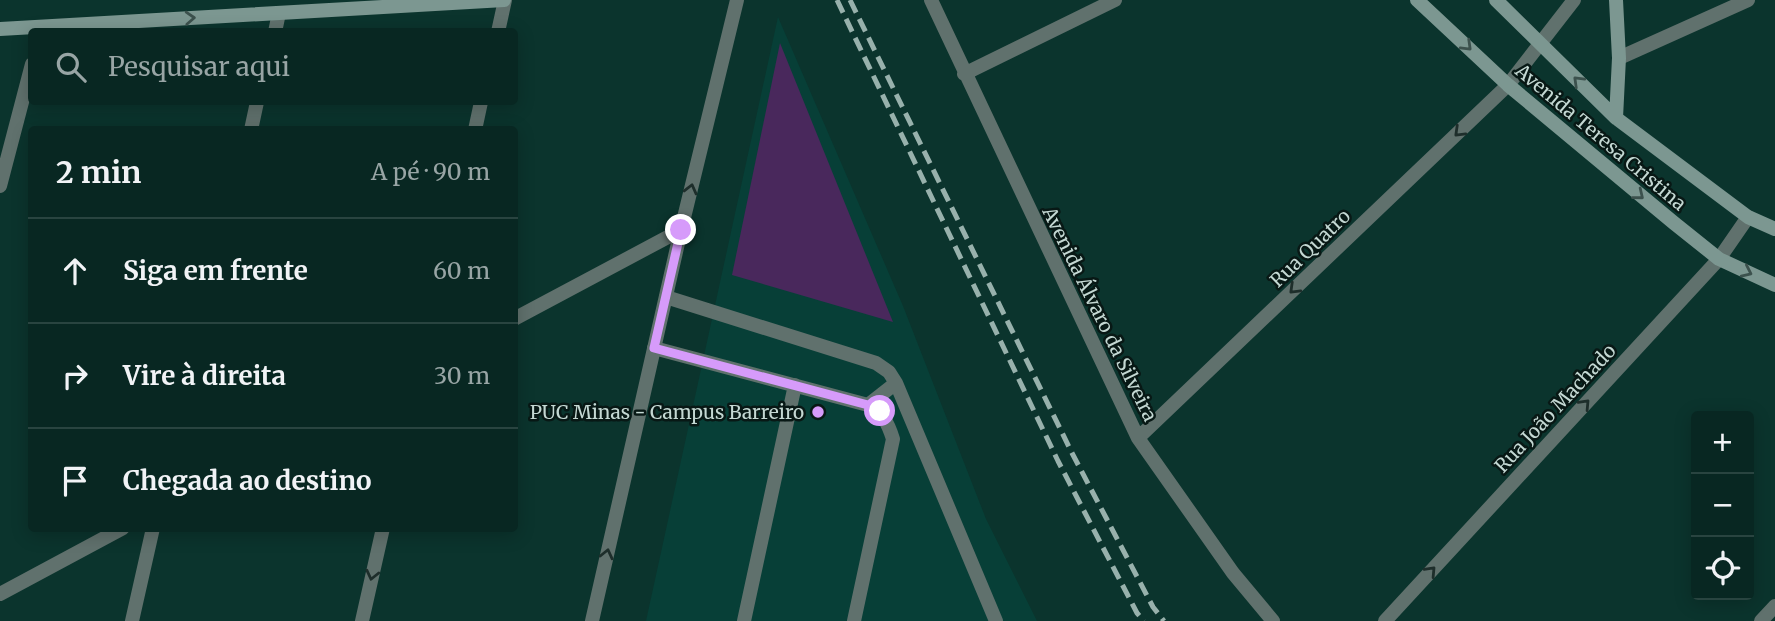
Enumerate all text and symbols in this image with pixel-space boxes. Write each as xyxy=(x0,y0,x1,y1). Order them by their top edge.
one-way arrow xyxy=(185,11,196,26)
search box xyxy=(28,28,518,105)
one-way arrow xyxy=(1459,38,1472,51)
icon: search xyxy=(52,48,90,86)
text: Pesquisar aqui xyxy=(108,50,290,83)
street label: Avenida Teresa Cristina xyxy=(1510,58,1691,215)
one-way arrow xyxy=(1573,77,1586,90)
one-way arrow xyxy=(1454,124,1467,137)
text: 2 min xyxy=(56,153,141,191)
text: A pé · 90 m xyxy=(371,157,490,186)
one-way arrow xyxy=(683,184,697,196)
one-way arrow xyxy=(1631,187,1644,199)
street label: Avenida Álvaro da Silveira xyxy=(1037,202,1162,425)
street label: Rua Quatro xyxy=(1265,204,1355,292)
route end xyxy=(665,214,696,245)
icon: ahead xyxy=(56,252,94,290)
text: Siga em frente xyxy=(123,254,308,287)
text: 60 m xyxy=(433,256,490,285)
one-way arrow xyxy=(1740,264,1752,278)
one-way arrow xyxy=(1289,281,1302,294)
street label: Rua João Machado xyxy=(1489,339,1621,477)
icon: right xyxy=(56,357,94,395)
text: Vire à direita xyxy=(123,359,286,392)
text: 30 m xyxy=(434,361,490,390)
route start xyxy=(864,395,895,426)
one-way arrow xyxy=(1577,399,1590,412)
place label: PUC Minas - Campus Barreiro xyxy=(530,400,804,424)
marker: PUC Minas - Campus Barreiro xyxy=(810,404,826,420)
map controls xyxy=(1691,411,1754,600)
button: + xyxy=(1691,411,1754,474)
icon: arrive xyxy=(56,462,94,500)
text: Chegada ao destino xyxy=(123,464,372,497)
button: − xyxy=(1691,474,1754,537)
button: locate xyxy=(1691,537,1754,600)
one-way arrow xyxy=(599,549,613,561)
one-way arrow xyxy=(1423,566,1435,579)
one-way arrow xyxy=(366,569,380,581)

